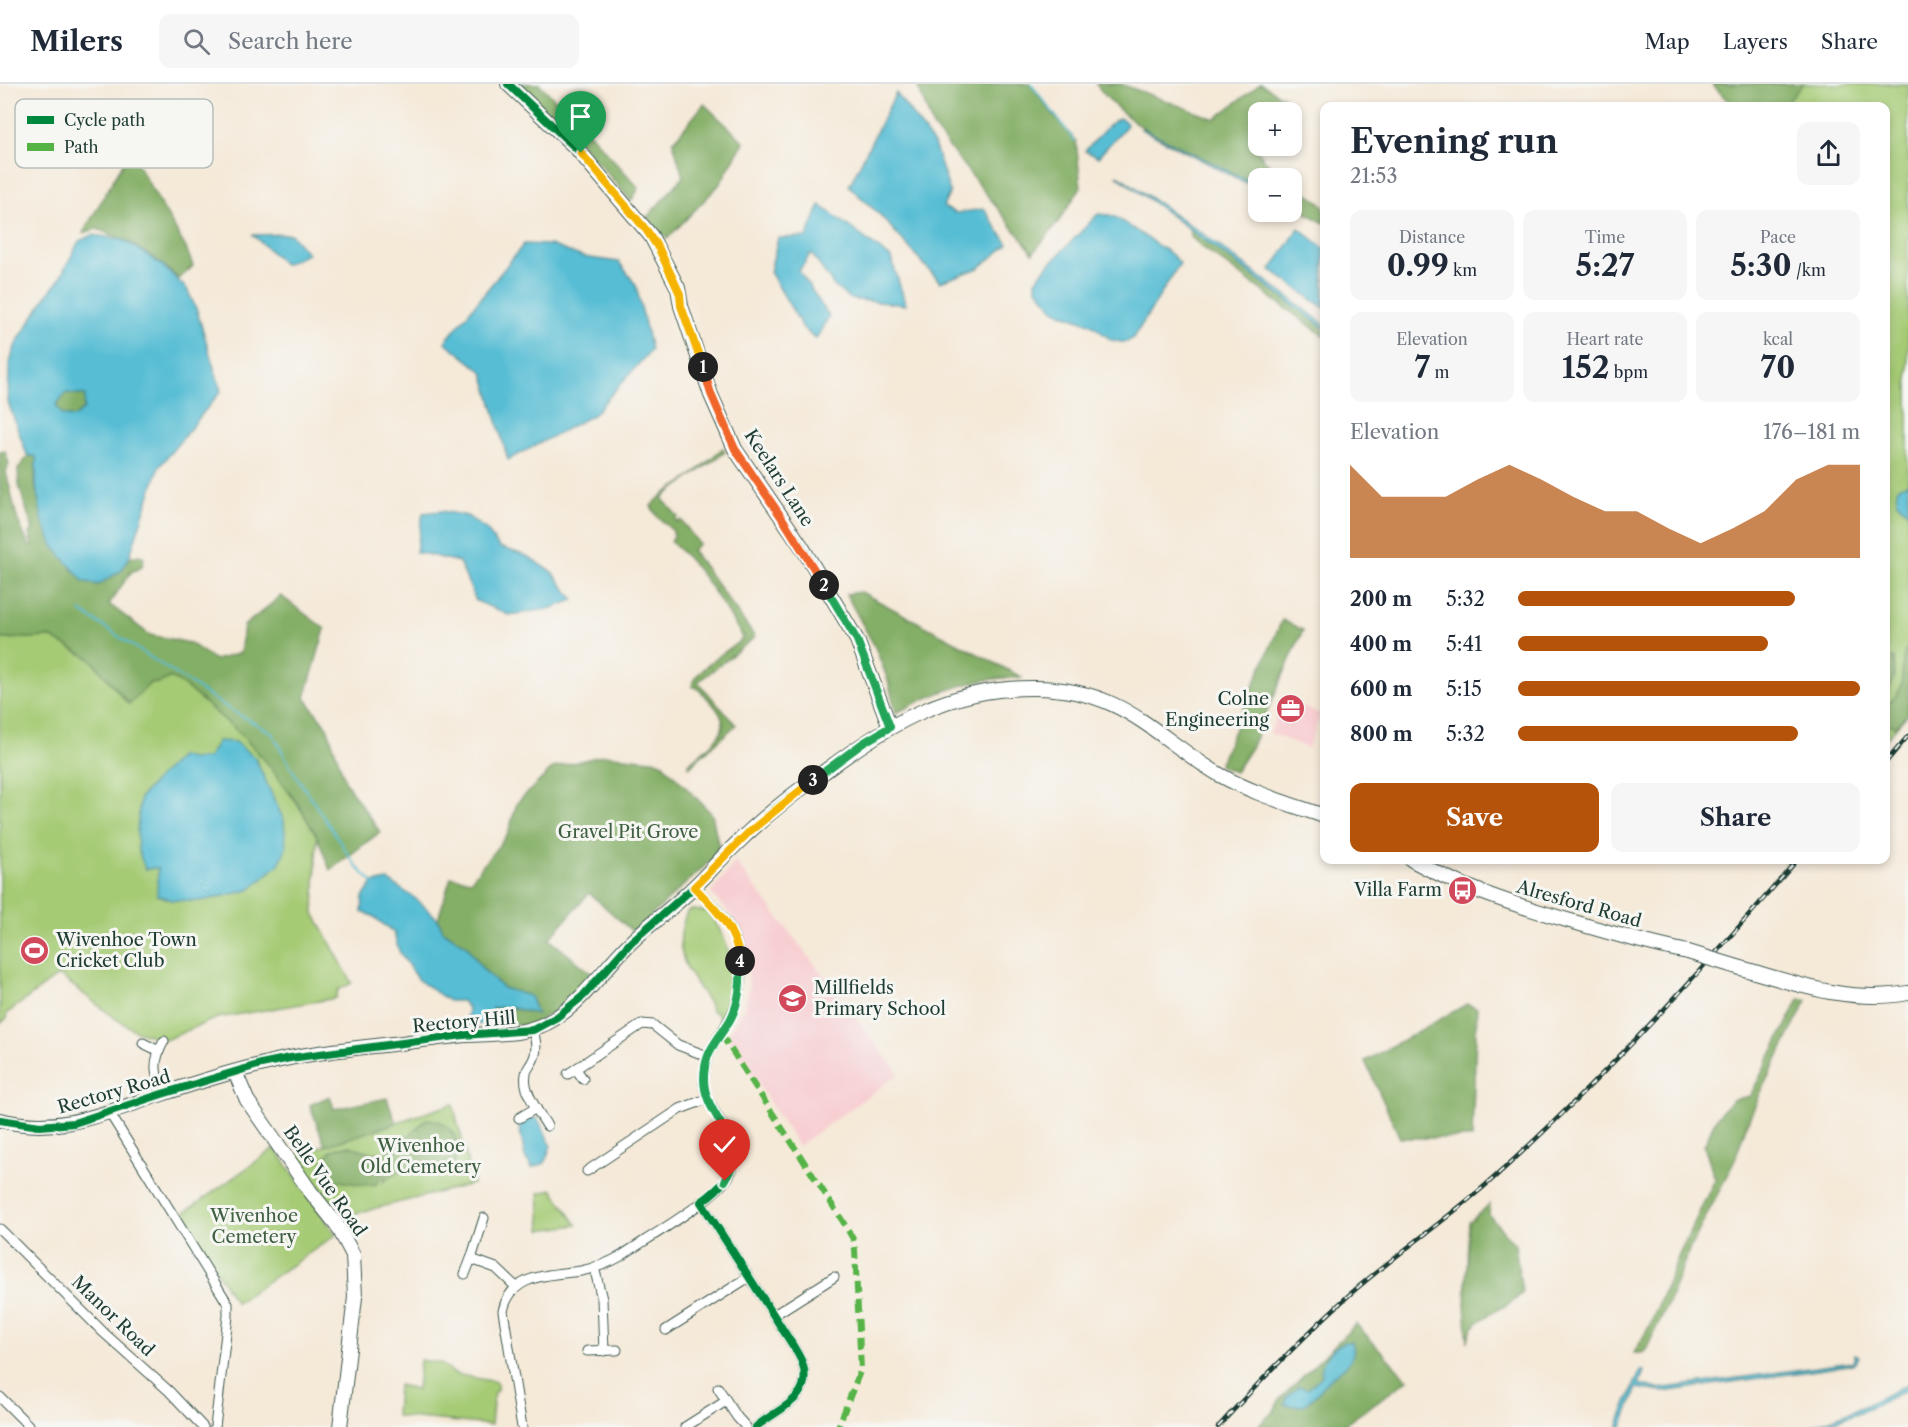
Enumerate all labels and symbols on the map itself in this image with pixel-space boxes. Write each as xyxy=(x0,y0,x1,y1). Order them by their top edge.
pin xyxy=(555,91,606,153)
legend xyxy=(15,99,213,168)
text: Cycle path xyxy=(64,110,145,130)
text: Path xyxy=(64,137,98,157)
pin: 1 xyxy=(688,352,718,382)
street label: Keelars Lane xyxy=(739,425,819,531)
pin: 2 xyxy=(809,570,839,600)
place label: Colne Engineering xyxy=(1165,688,1270,731)
office icon: Colne Engineering xyxy=(1274,693,1306,725)
pin: 3 xyxy=(798,765,828,795)
park label: Gravel Pit Grove xyxy=(558,821,698,843)
bus stop icon: Villa Farm xyxy=(1447,874,1479,906)
street label: Alresford Road xyxy=(1513,875,1644,932)
place label: Villa Farm xyxy=(1353,879,1442,901)
place label: Wivenhoe Town Cricket Club xyxy=(55,929,197,972)
sports icon: Wivenhoe Town Cricket Club xyxy=(19,934,51,966)
pin: 4 xyxy=(725,946,755,976)
place label: Millfields Primary School xyxy=(814,977,946,1020)
school or university icon: Millfields Primary School xyxy=(777,982,809,1014)
street label: Rectory Hill xyxy=(412,1007,516,1037)
street label: Rectory Road xyxy=(55,1065,173,1119)
pin xyxy=(699,1119,750,1181)
street label: Belle Vue Road xyxy=(279,1121,371,1241)
park label: Wivenhoe Old Cemetery xyxy=(361,1135,482,1178)
park label: Wivenhoe Cemetery xyxy=(209,1205,298,1248)
street label: Manor Road xyxy=(67,1271,159,1361)

